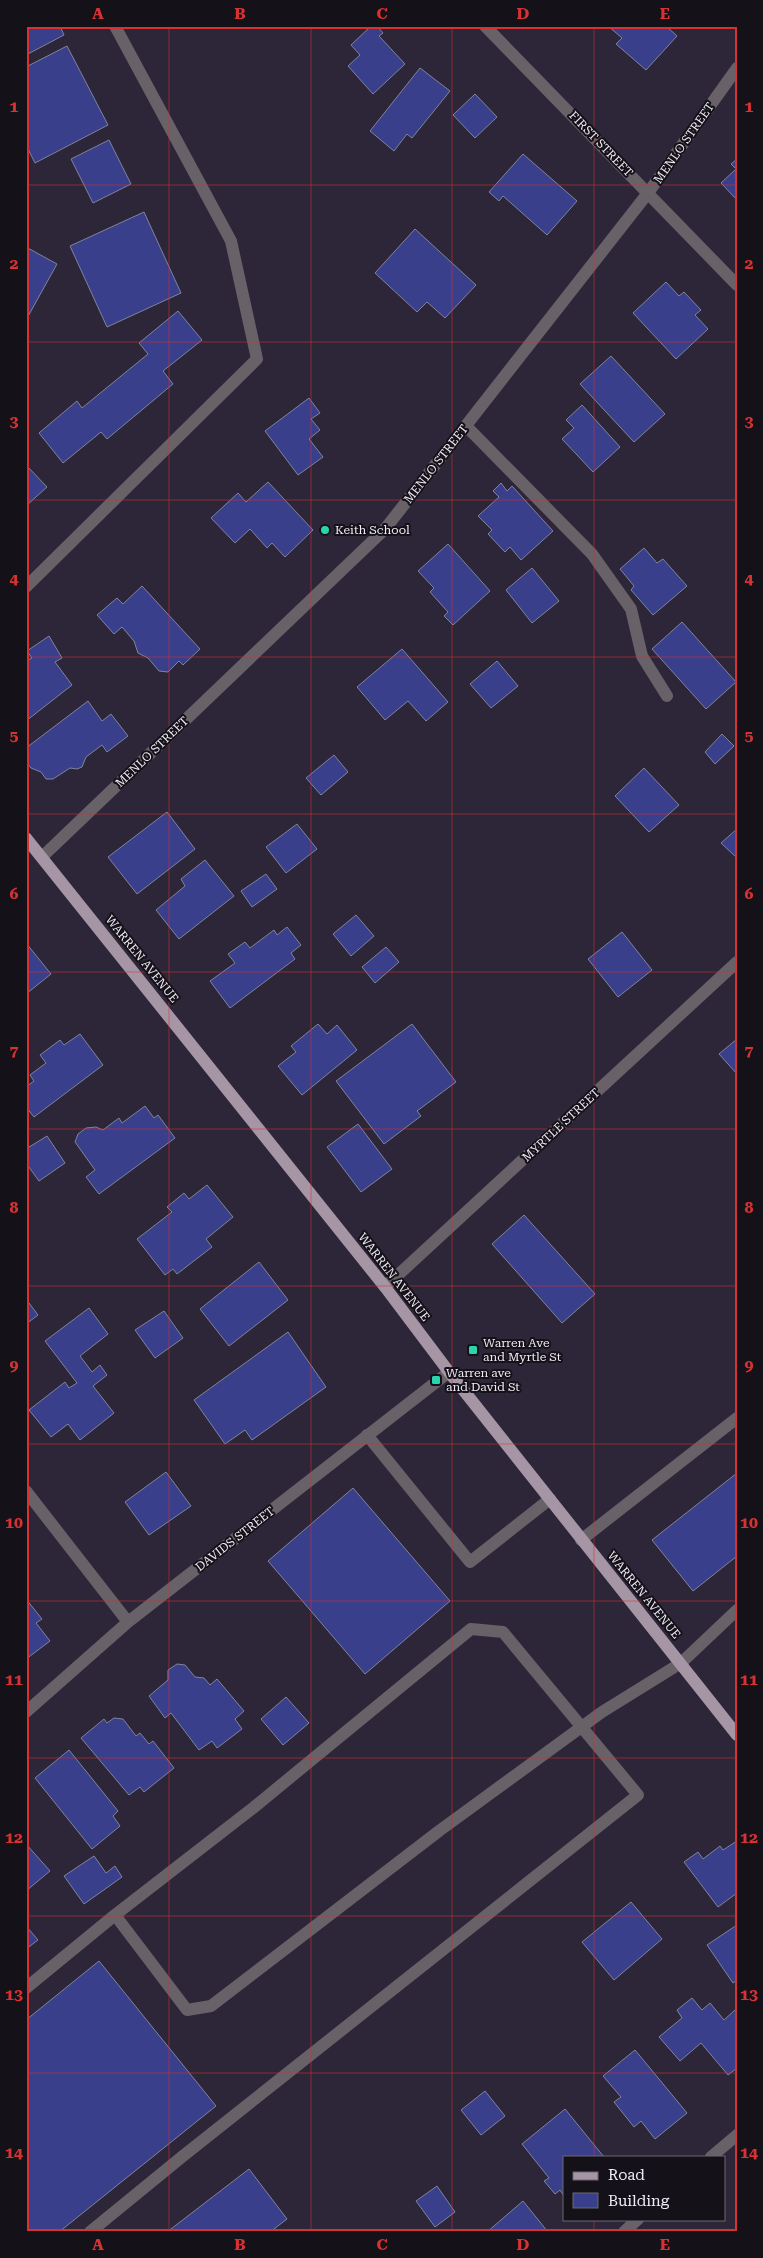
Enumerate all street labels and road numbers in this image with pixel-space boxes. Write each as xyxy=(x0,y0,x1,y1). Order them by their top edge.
street label: MENLO STREET xyxy=(651,100,717,186)
street label: FIRST STREET xyxy=(566,108,636,180)
street label: MENLO STREET xyxy=(401,422,471,506)
street label: MENLO STREET xyxy=(113,714,191,790)
street label: WARREN AVENUE xyxy=(103,913,181,1005)
street label: MYRTLE STREET xyxy=(519,1085,603,1165)
street label: WARREN AVENUE xyxy=(355,1230,433,1324)
street label: DAVIDS STREET xyxy=(193,1504,277,1574)
street label: WARREN AVENUE xyxy=(605,1549,683,1641)

